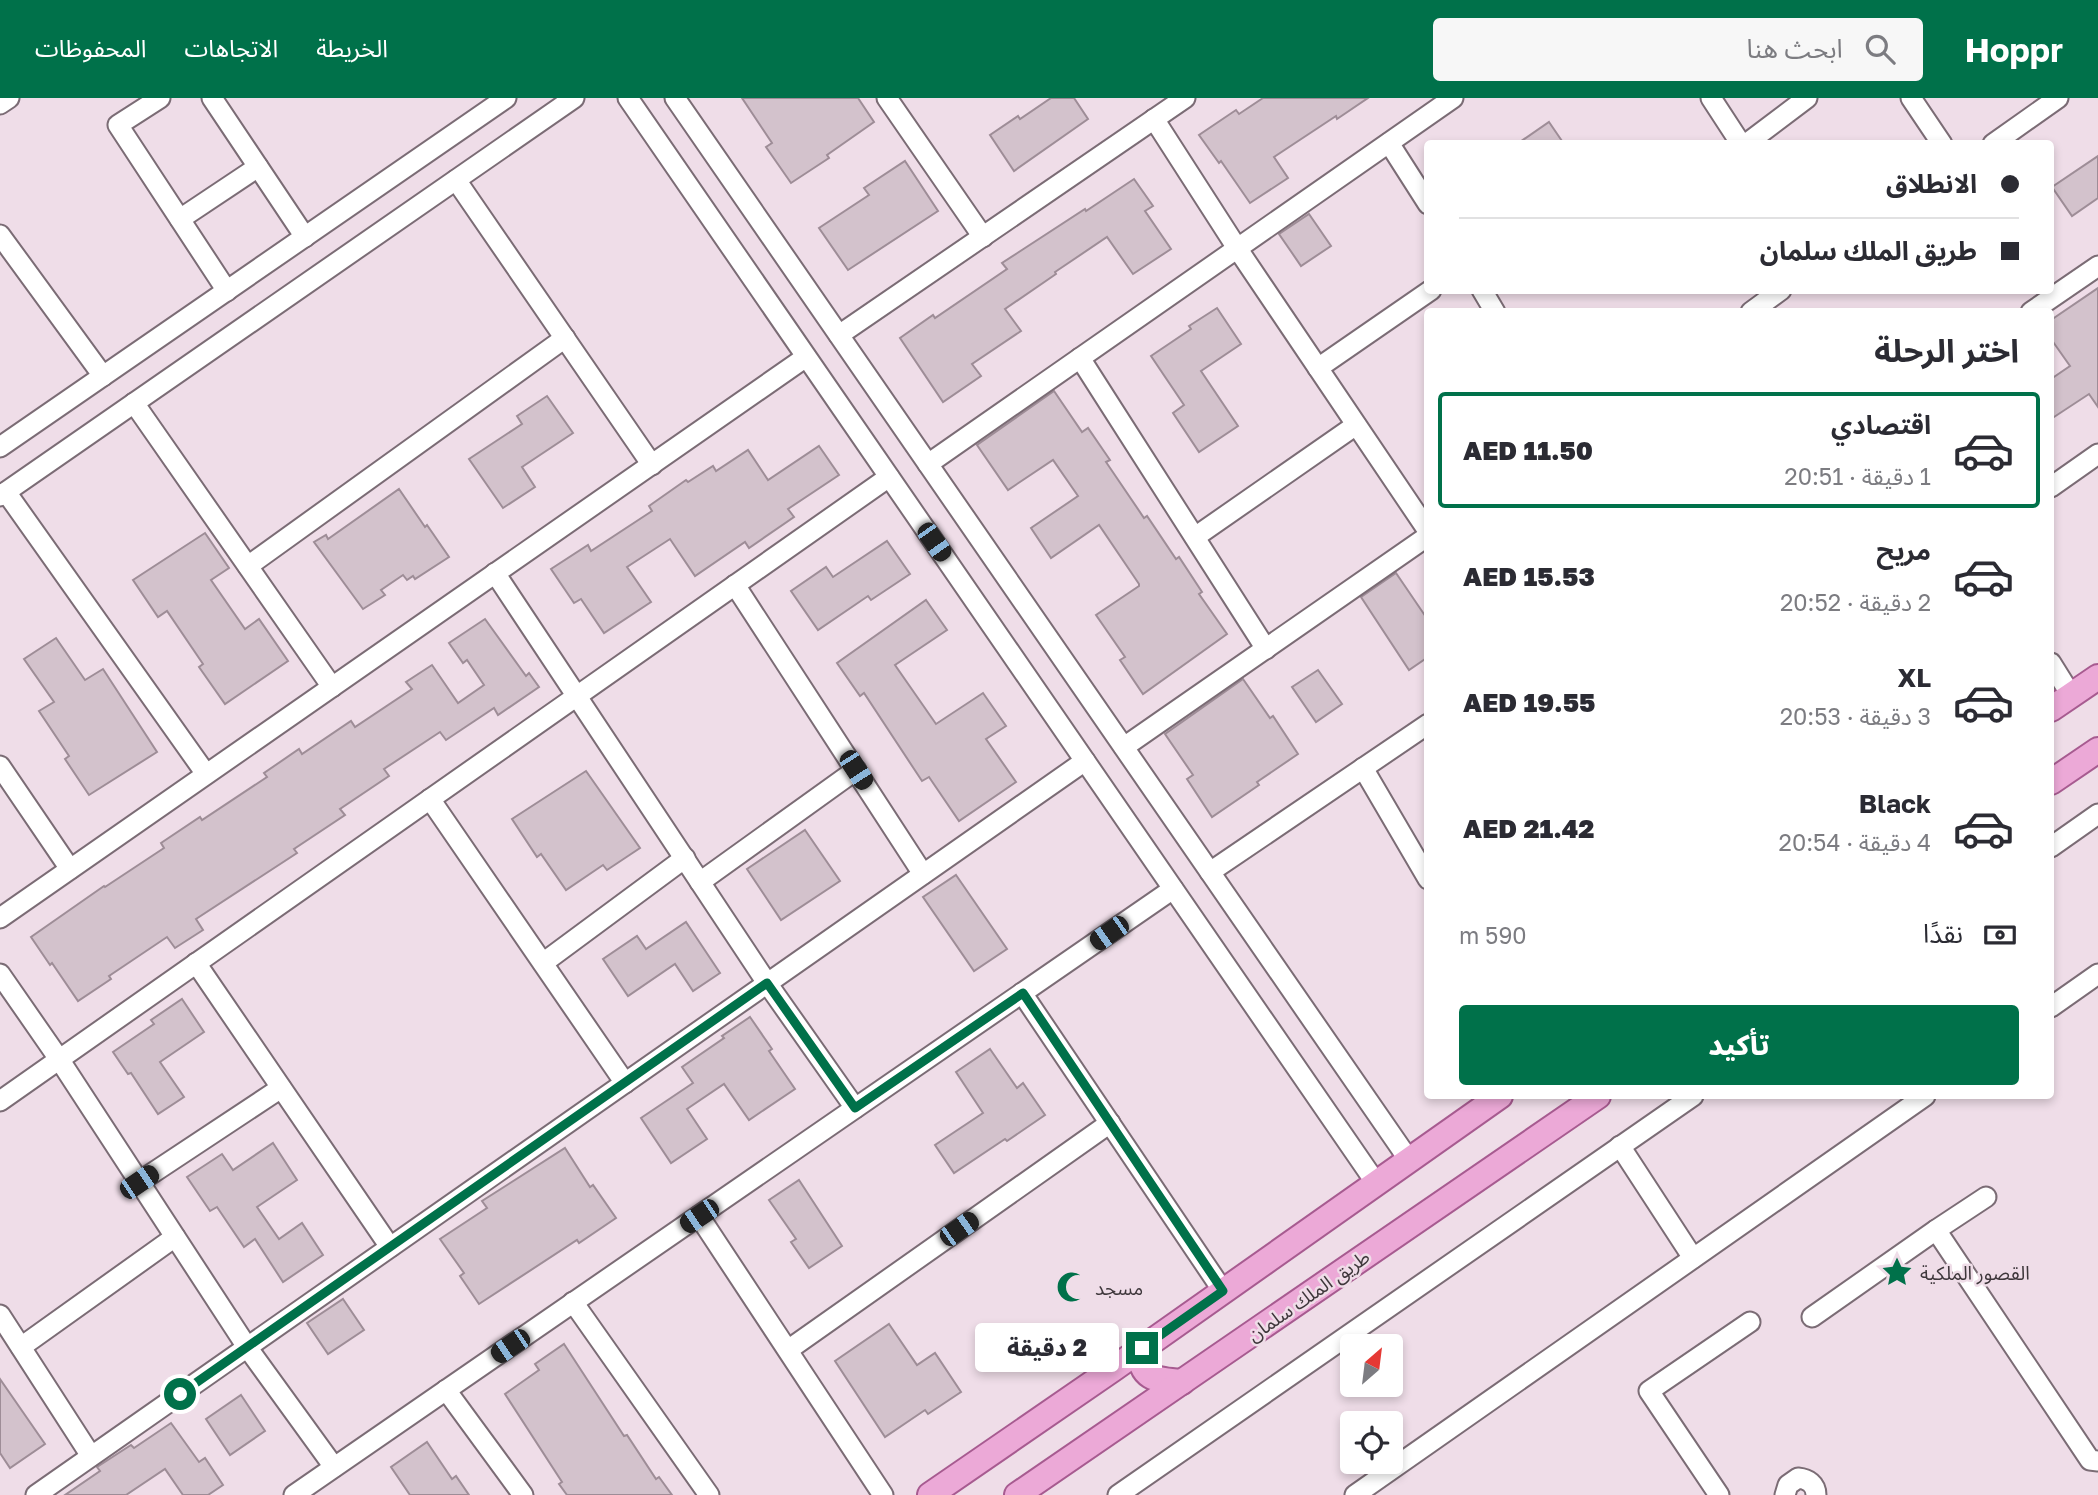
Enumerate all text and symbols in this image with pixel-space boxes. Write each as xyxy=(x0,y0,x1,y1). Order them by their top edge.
search box xyxy=(1433,18,1923,81)
icon: search xyxy=(1861,30,1899,68)
text: Hoppr xyxy=(1965,30,2063,69)
text: المحفوظات xyxy=(35,33,146,62)
text: الاتجاهات xyxy=(184,33,278,62)
text: الخريطة xyxy=(316,33,388,62)
text: ابحث هنا xyxy=(1747,33,1843,64)
text: الانطلاق xyxy=(1886,168,1977,199)
text: طريق الملك سلمان xyxy=(1760,235,1977,266)
text: اختر الرحلة xyxy=(1874,331,2019,369)
text: اقتصادي xyxy=(1831,409,1931,440)
icon: car xyxy=(1952,419,2015,482)
text: AED 11.50 xyxy=(1463,435,1593,466)
text: 1 دقيقة · 20:51 xyxy=(1784,462,1931,490)
car xyxy=(914,519,955,565)
text: مريح xyxy=(1876,535,1931,566)
icon: car xyxy=(1952,545,2015,608)
text: AED 15.53 xyxy=(1463,561,1595,592)
text: 2 دقيقة · 20:52 xyxy=(1780,588,1931,616)
text: XL xyxy=(1897,662,1931,693)
icon: car xyxy=(1952,671,2015,734)
text: AED 19.55 xyxy=(1463,687,1595,718)
text: 3 دقيقة · 20:53 xyxy=(1780,702,1931,730)
car xyxy=(836,747,877,793)
text: Black xyxy=(1859,788,1931,819)
icon: car xyxy=(1952,797,2015,860)
text: AED 21.42 xyxy=(1463,813,1594,844)
text: 4 دقيقة · 20:54 xyxy=(1779,828,1931,856)
car xyxy=(1086,912,1133,954)
icon: cash xyxy=(1981,916,2019,954)
text: نقدًا xyxy=(1923,918,1963,949)
text: 590 m xyxy=(1459,921,1527,949)
button: تأكيد xyxy=(1459,1005,2019,1085)
car xyxy=(116,1162,163,1202)
car xyxy=(676,1196,723,1236)
car xyxy=(936,1208,983,1250)
street label: طريق الملك سلمان xyxy=(1242,1244,1374,1347)
place icon: القصور الملكية xyxy=(1880,1255,1914,1289)
place label: القصور الملكية xyxy=(1920,1261,2030,1285)
mosque icon: مسجد xyxy=(1055,1270,1089,1304)
place label: مسجد xyxy=(1095,1276,1143,1299)
callout: 2 دقيقة xyxy=(974,1324,1118,1372)
car xyxy=(487,1326,534,1366)
route end xyxy=(1126,1332,1158,1364)
text: 2 دقيقة xyxy=(1007,1333,1087,1361)
north arrow xyxy=(1340,1334,1404,1396)
map controls xyxy=(1340,1334,1403,1474)
route start xyxy=(164,1378,196,1410)
button: locate xyxy=(1340,1411,1403,1474)

